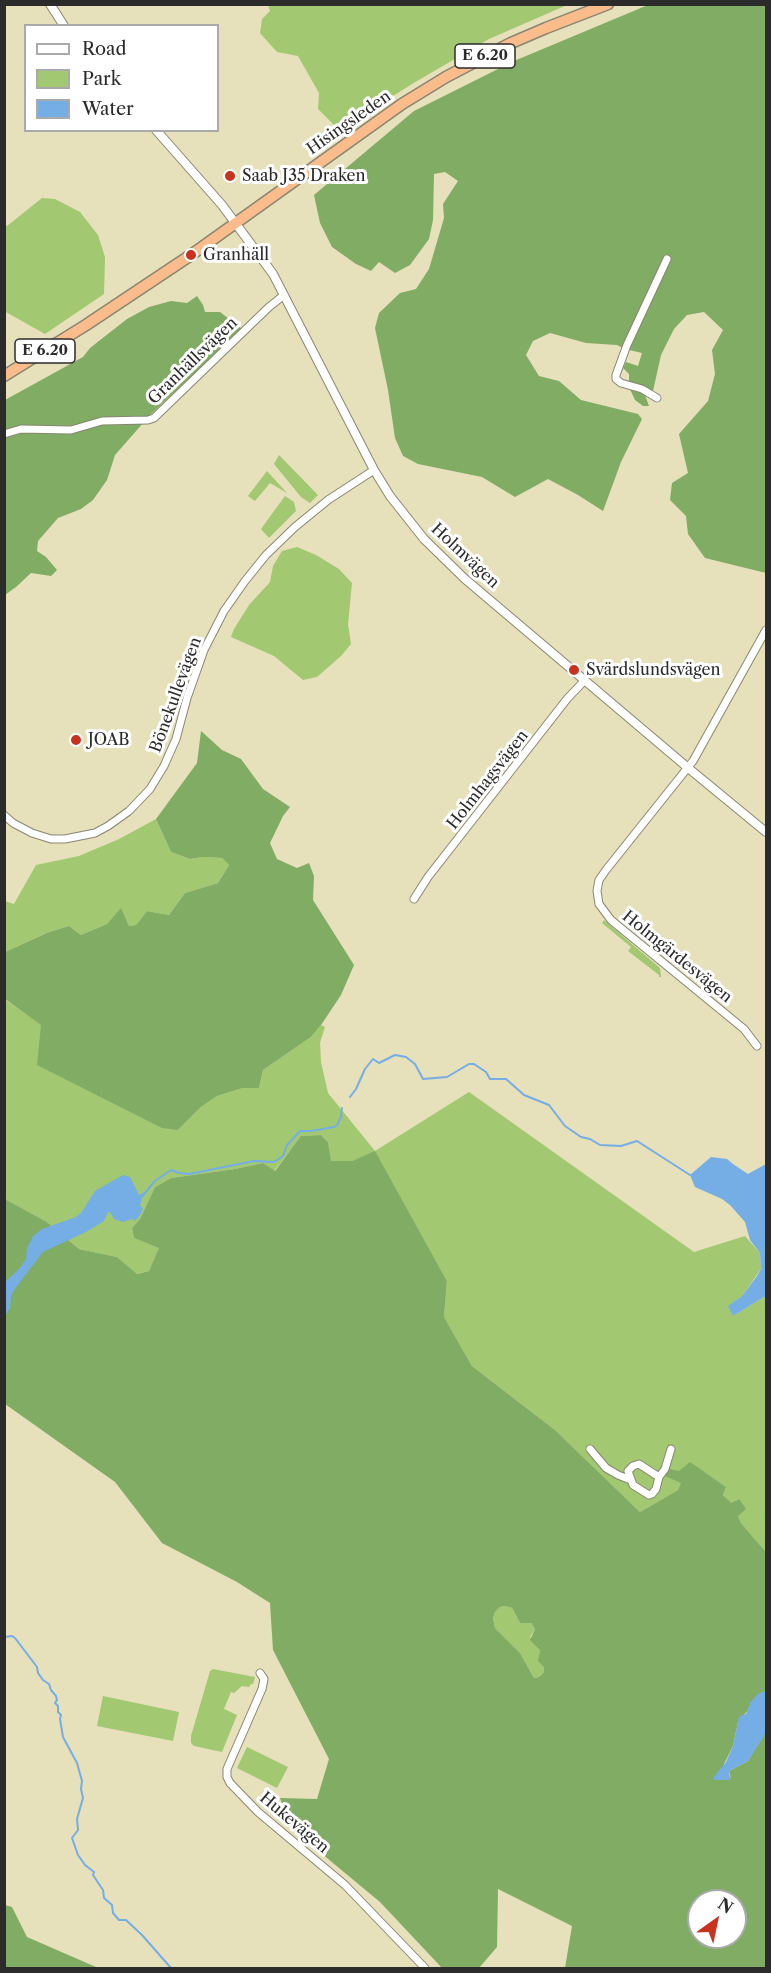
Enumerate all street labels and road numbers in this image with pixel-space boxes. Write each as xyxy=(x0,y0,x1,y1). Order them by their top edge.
road number: E 6.20 xyxy=(455,44,515,68)
street label: Hisingsleden xyxy=(303,87,395,159)
street label: Granhällsvägen xyxy=(144,314,242,408)
road number: E 6.20 xyxy=(15,339,75,363)
street label: Holmvägen xyxy=(427,520,503,592)
street label: Bönekullevägen xyxy=(146,635,206,755)
street label: Holmhagsvägen xyxy=(443,727,533,833)
street label: Holmgärdesvägen xyxy=(618,907,736,1007)
street label: Hukevägen xyxy=(255,1788,333,1858)

